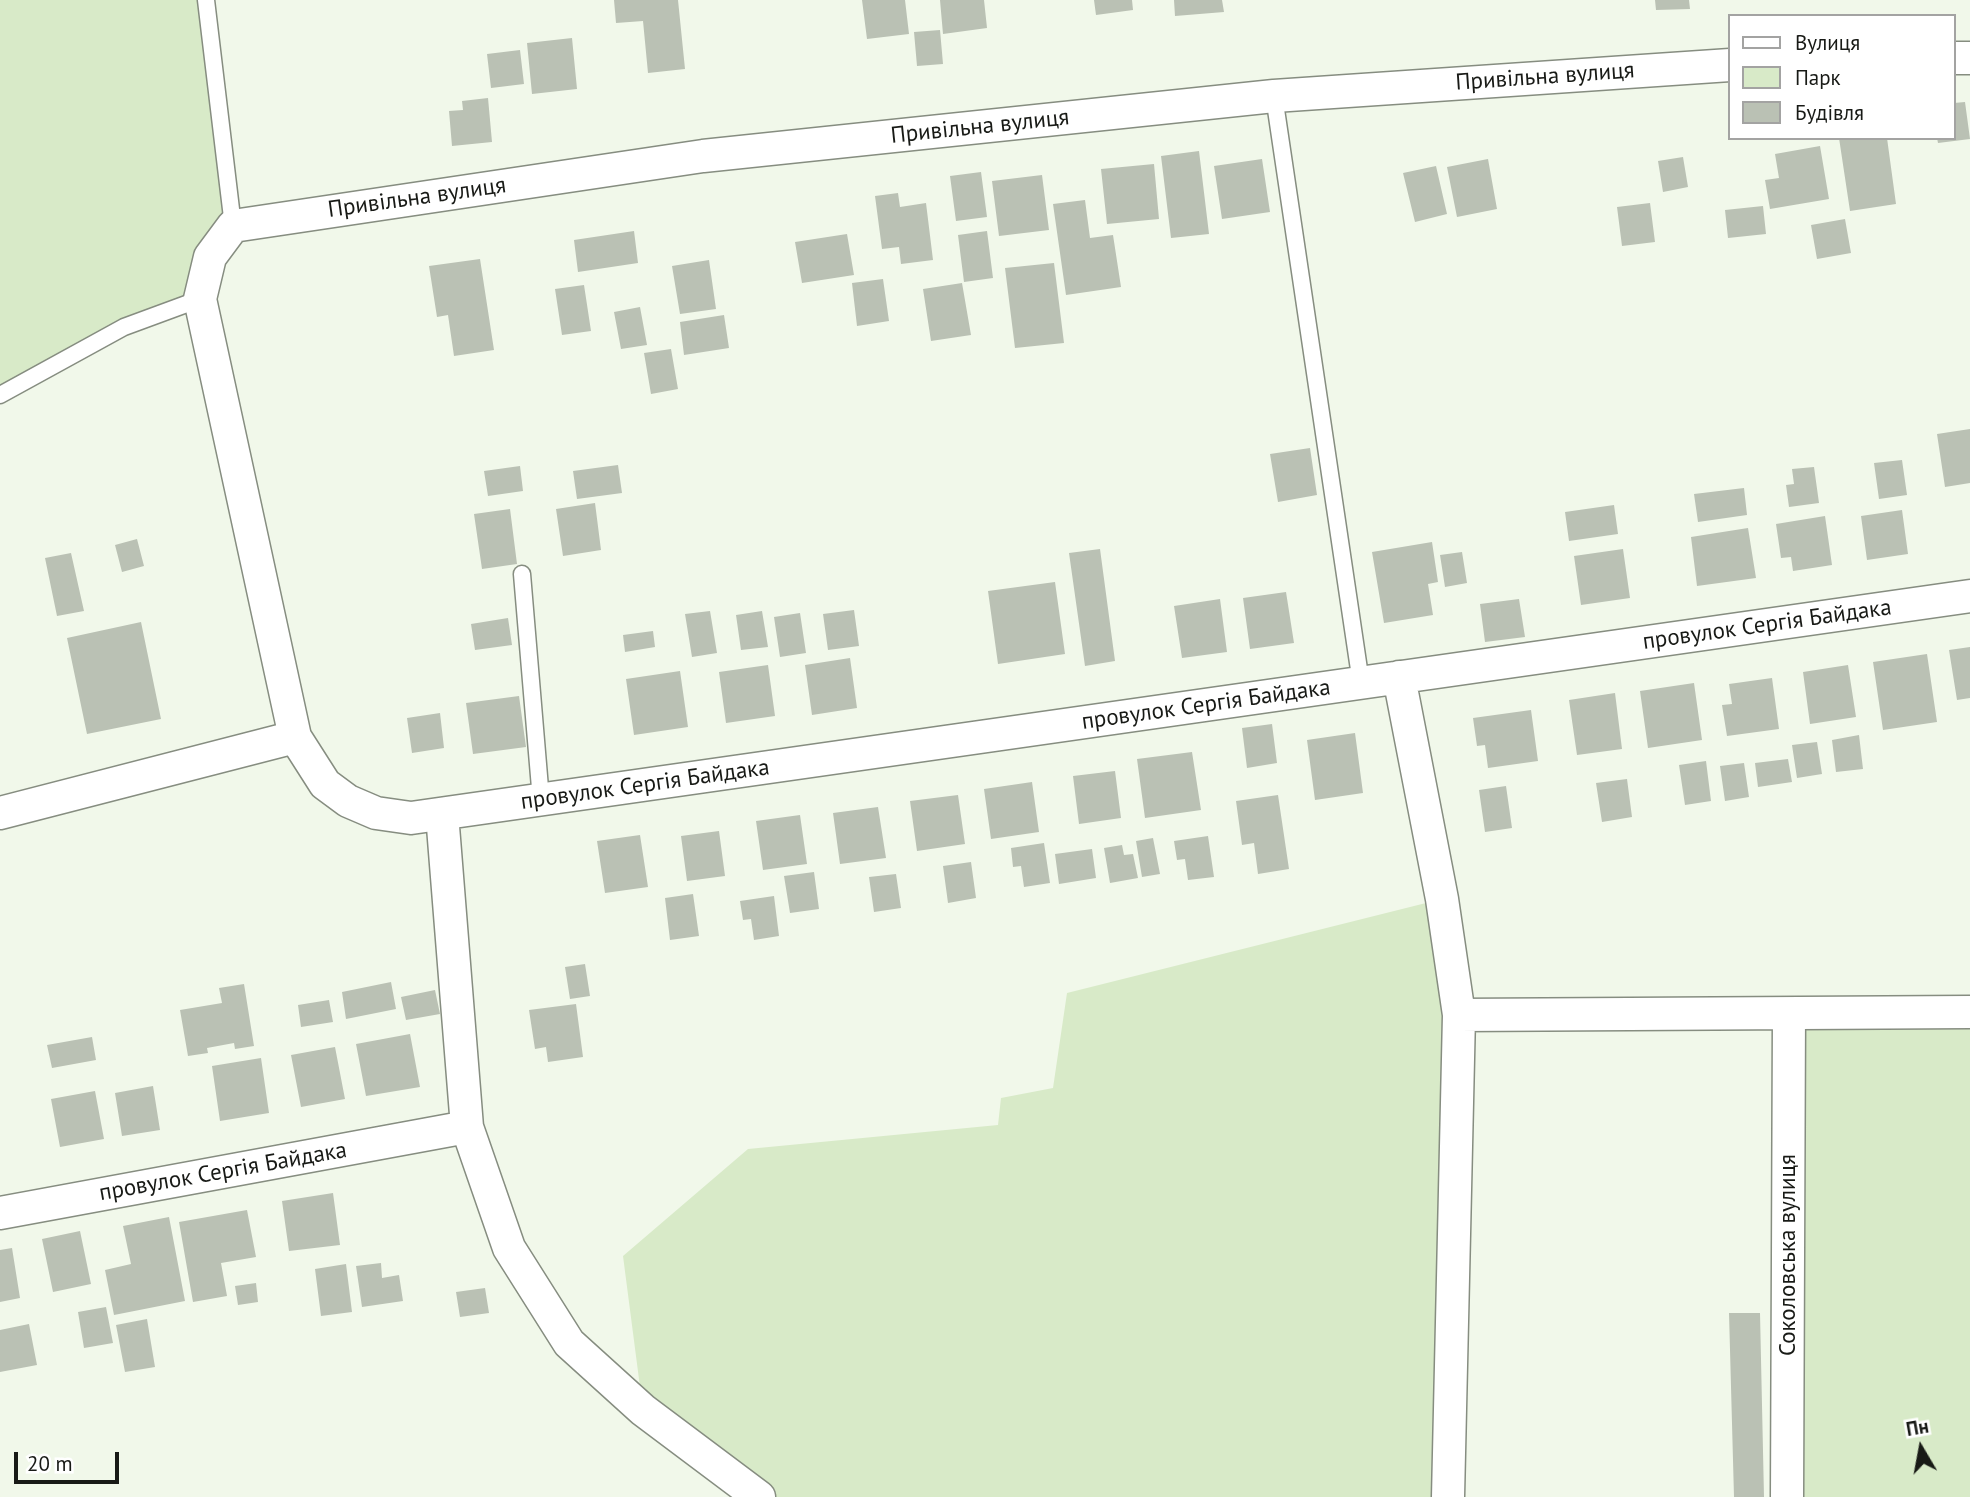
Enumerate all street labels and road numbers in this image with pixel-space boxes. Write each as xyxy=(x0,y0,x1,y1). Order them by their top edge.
street label: Привільна вулиця xyxy=(1454,57,1636,97)
street label: Привільна вулиця xyxy=(889,104,1071,150)
street label: Привільна вулиця xyxy=(326,172,508,224)
street label: провулок Сергія Байдака xyxy=(1641,594,1893,656)
street label: провулок Сергія Байдака xyxy=(1080,674,1332,736)
street label: провулок Сергія Байдака xyxy=(519,754,771,816)
street label: провулок Сергія Байдака xyxy=(97,1137,349,1207)
street label: Соколовська вулиця xyxy=(1774,1154,1802,1356)

